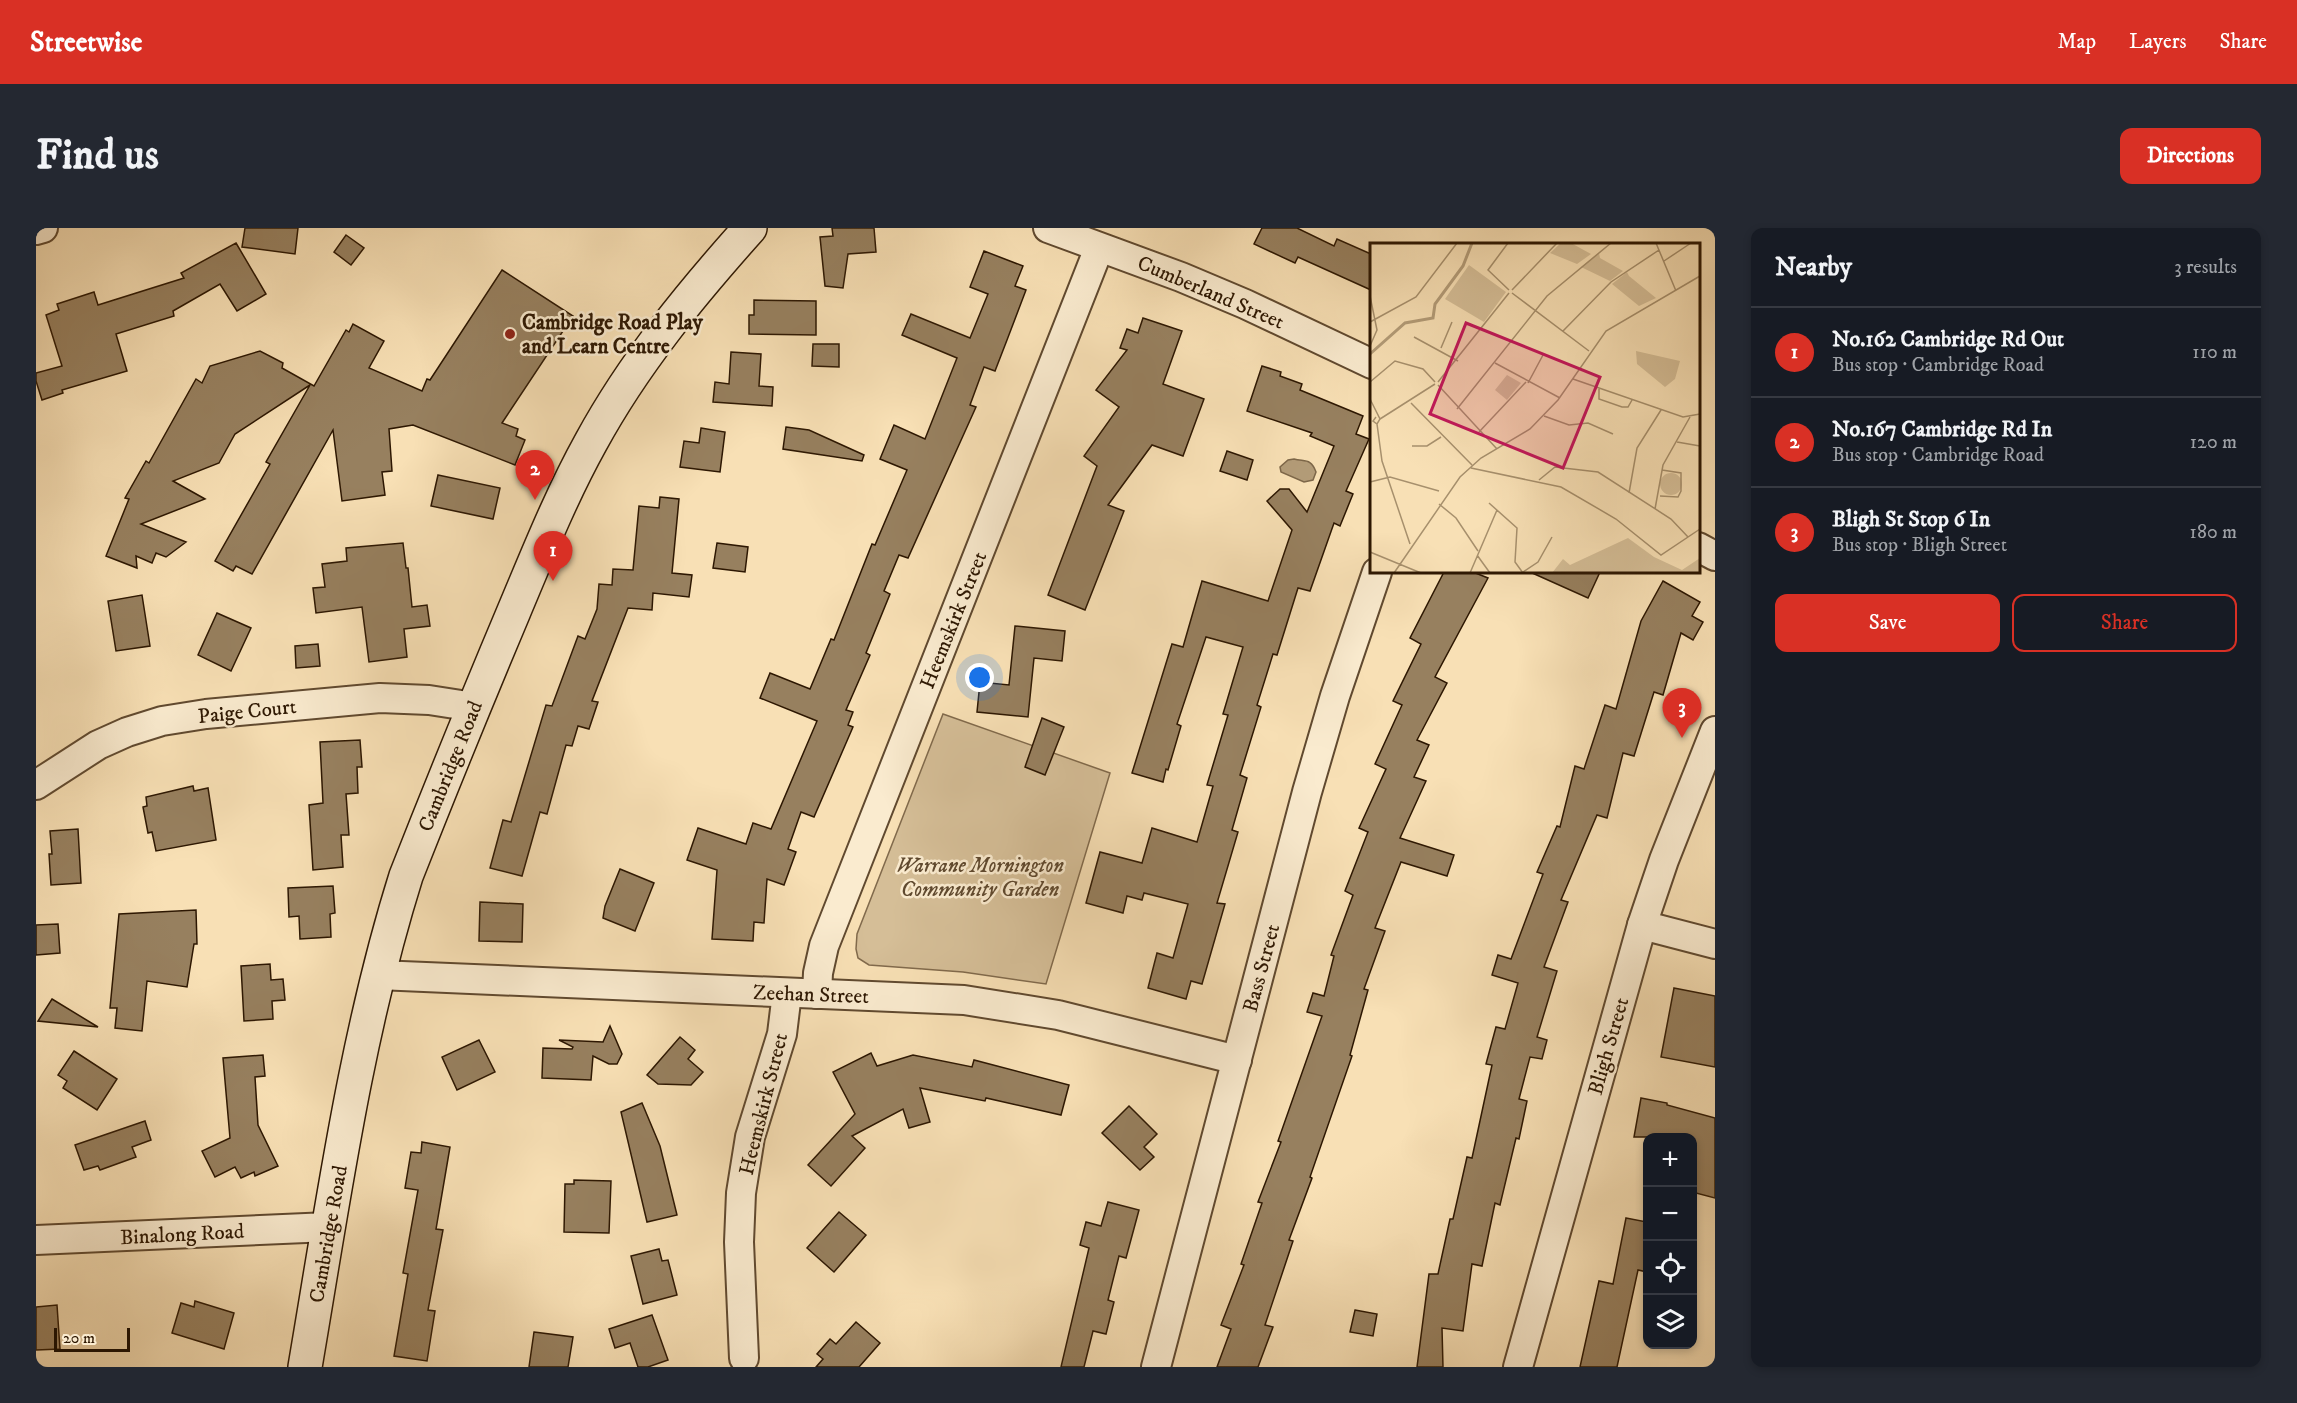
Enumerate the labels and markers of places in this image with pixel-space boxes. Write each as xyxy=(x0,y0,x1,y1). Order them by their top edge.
place label: Cambridge Road Play and Learn Centre xyxy=(522,310,704,360)
marker: Cambridge Road Play and Learn Centre xyxy=(503,327,517,341)
pin: 2 xyxy=(516,450,554,500)
pin: 1 xyxy=(534,532,572,581)
pin: 3 xyxy=(1662,688,1702,738)

